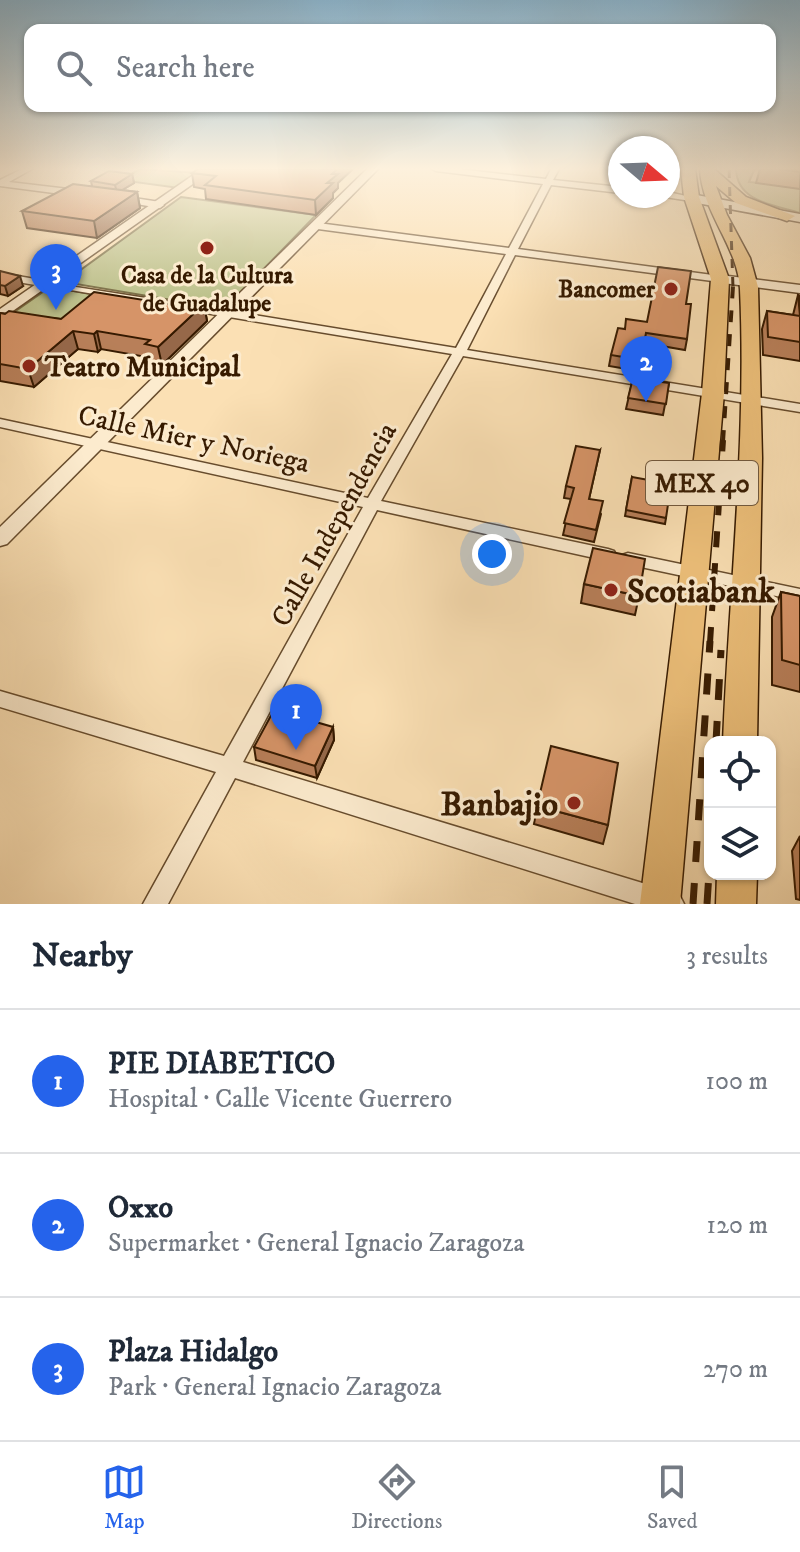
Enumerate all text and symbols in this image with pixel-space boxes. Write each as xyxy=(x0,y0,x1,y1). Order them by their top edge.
search box xyxy=(24,24,776,112)
icon: search xyxy=(52,46,96,90)
text: Search here xyxy=(116,50,255,87)
north arrow xyxy=(608,136,680,208)
marker: Casa de la Cultura de Guadalupe xyxy=(198,239,216,257)
pin: 3 xyxy=(30,244,82,310)
place label: Casa de la Cultura de Guadalupe xyxy=(121,261,294,319)
place label: Bancomer xyxy=(558,275,656,305)
marker: Bancomer xyxy=(662,280,680,298)
pin: 2 xyxy=(620,336,672,402)
place label: Teatro Municipal xyxy=(44,350,241,385)
marker: Teatro Municipal xyxy=(20,357,38,375)
street label: Calle Mier y Noriega xyxy=(75,398,313,481)
street label: Calle Independencia xyxy=(264,416,405,633)
road number: MEX 40 xyxy=(646,461,758,505)
your location xyxy=(472,534,512,574)
place label: Scotiabank xyxy=(627,571,776,613)
marker: Scotiabank xyxy=(602,581,620,599)
pin: 1 xyxy=(270,684,322,750)
map controls xyxy=(704,736,776,880)
button: locate xyxy=(704,736,776,808)
place label: Banbajio xyxy=(441,784,558,826)
marker: Banbajio xyxy=(565,794,583,812)
button: layers xyxy=(704,808,776,880)
text: Nearby xyxy=(32,935,133,977)
text: 3 results xyxy=(686,940,768,973)
text: PIE DIABETICO xyxy=(108,1046,335,1083)
text: 1 xyxy=(53,1065,63,1098)
text: 100 m xyxy=(705,1065,768,1098)
text: Hospital · Calle Vicente Guerrero xyxy=(108,1083,452,1116)
text: Oxxo xyxy=(108,1190,173,1227)
text: 2 xyxy=(52,1209,64,1242)
text: 120 m xyxy=(707,1209,768,1242)
text: Supermarket · General Ignacio Zaragoza xyxy=(108,1227,524,1260)
text: Plaza Hidalgo xyxy=(108,1334,278,1371)
text: 3 xyxy=(53,1353,63,1386)
text: 270 m xyxy=(703,1353,768,1386)
text: Park · General Ignacio Zaragoza xyxy=(108,1371,442,1404)
tab: Map xyxy=(102,1460,146,1535)
tab: Directions xyxy=(351,1460,442,1535)
tab: Saved xyxy=(647,1460,698,1535)

